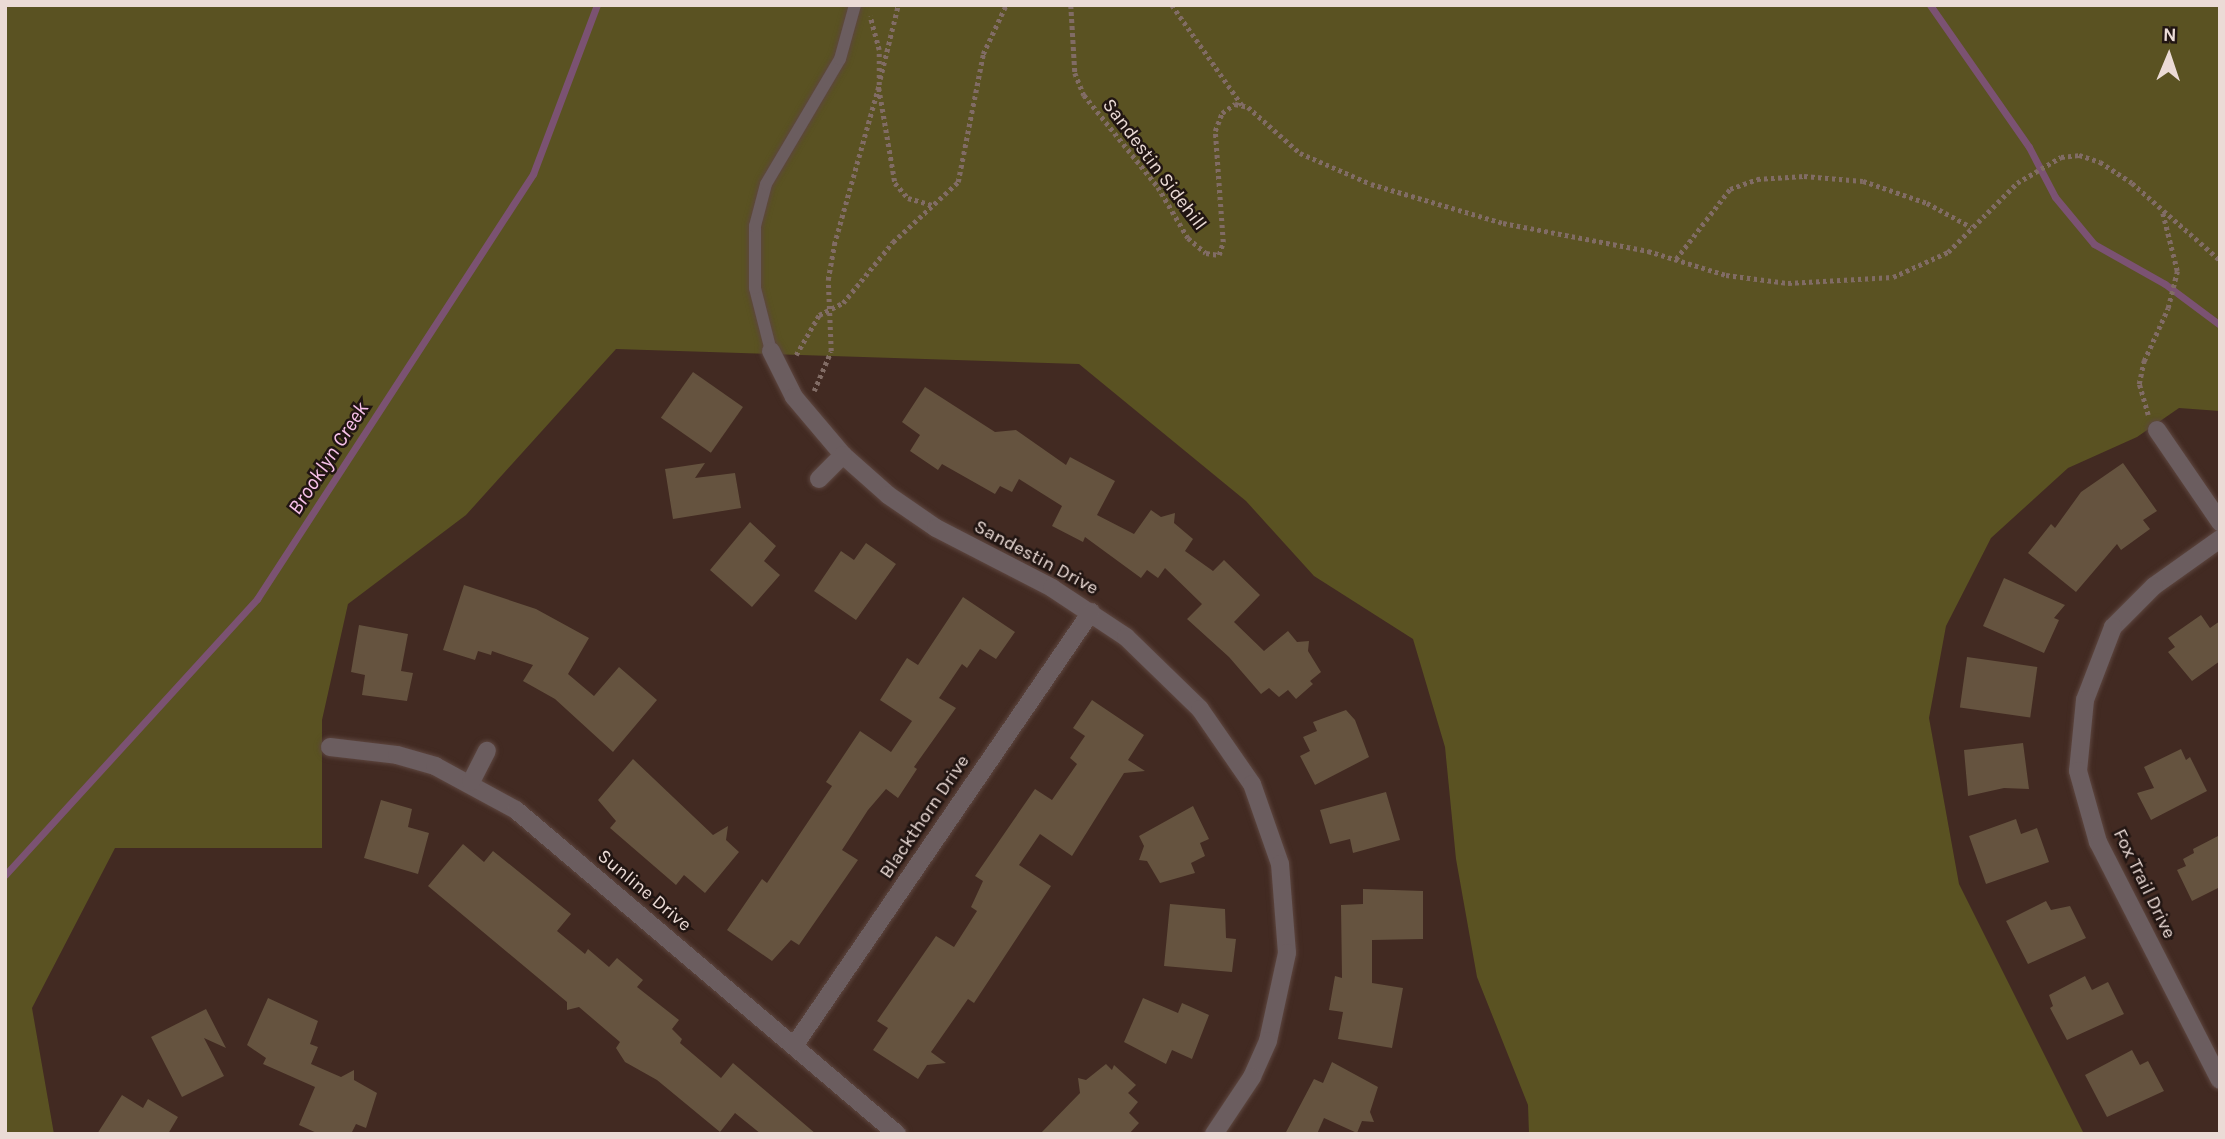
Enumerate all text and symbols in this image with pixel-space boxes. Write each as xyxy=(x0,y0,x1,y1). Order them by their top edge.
north arrow xyxy=(2134,21,2204,91)
text: N xyxy=(2163,24,2177,46)
street label: Sandestin Sidehill xyxy=(1097,95,1211,235)
water label: Brooklyn Creek xyxy=(282,397,374,519)
street label: Sandestin Drive xyxy=(970,516,1102,600)
street label: Blackthorn Drive xyxy=(875,751,975,883)
street label: Fox Trail Drive xyxy=(2108,825,2180,943)
street label: Sunline Drive xyxy=(592,845,696,937)

